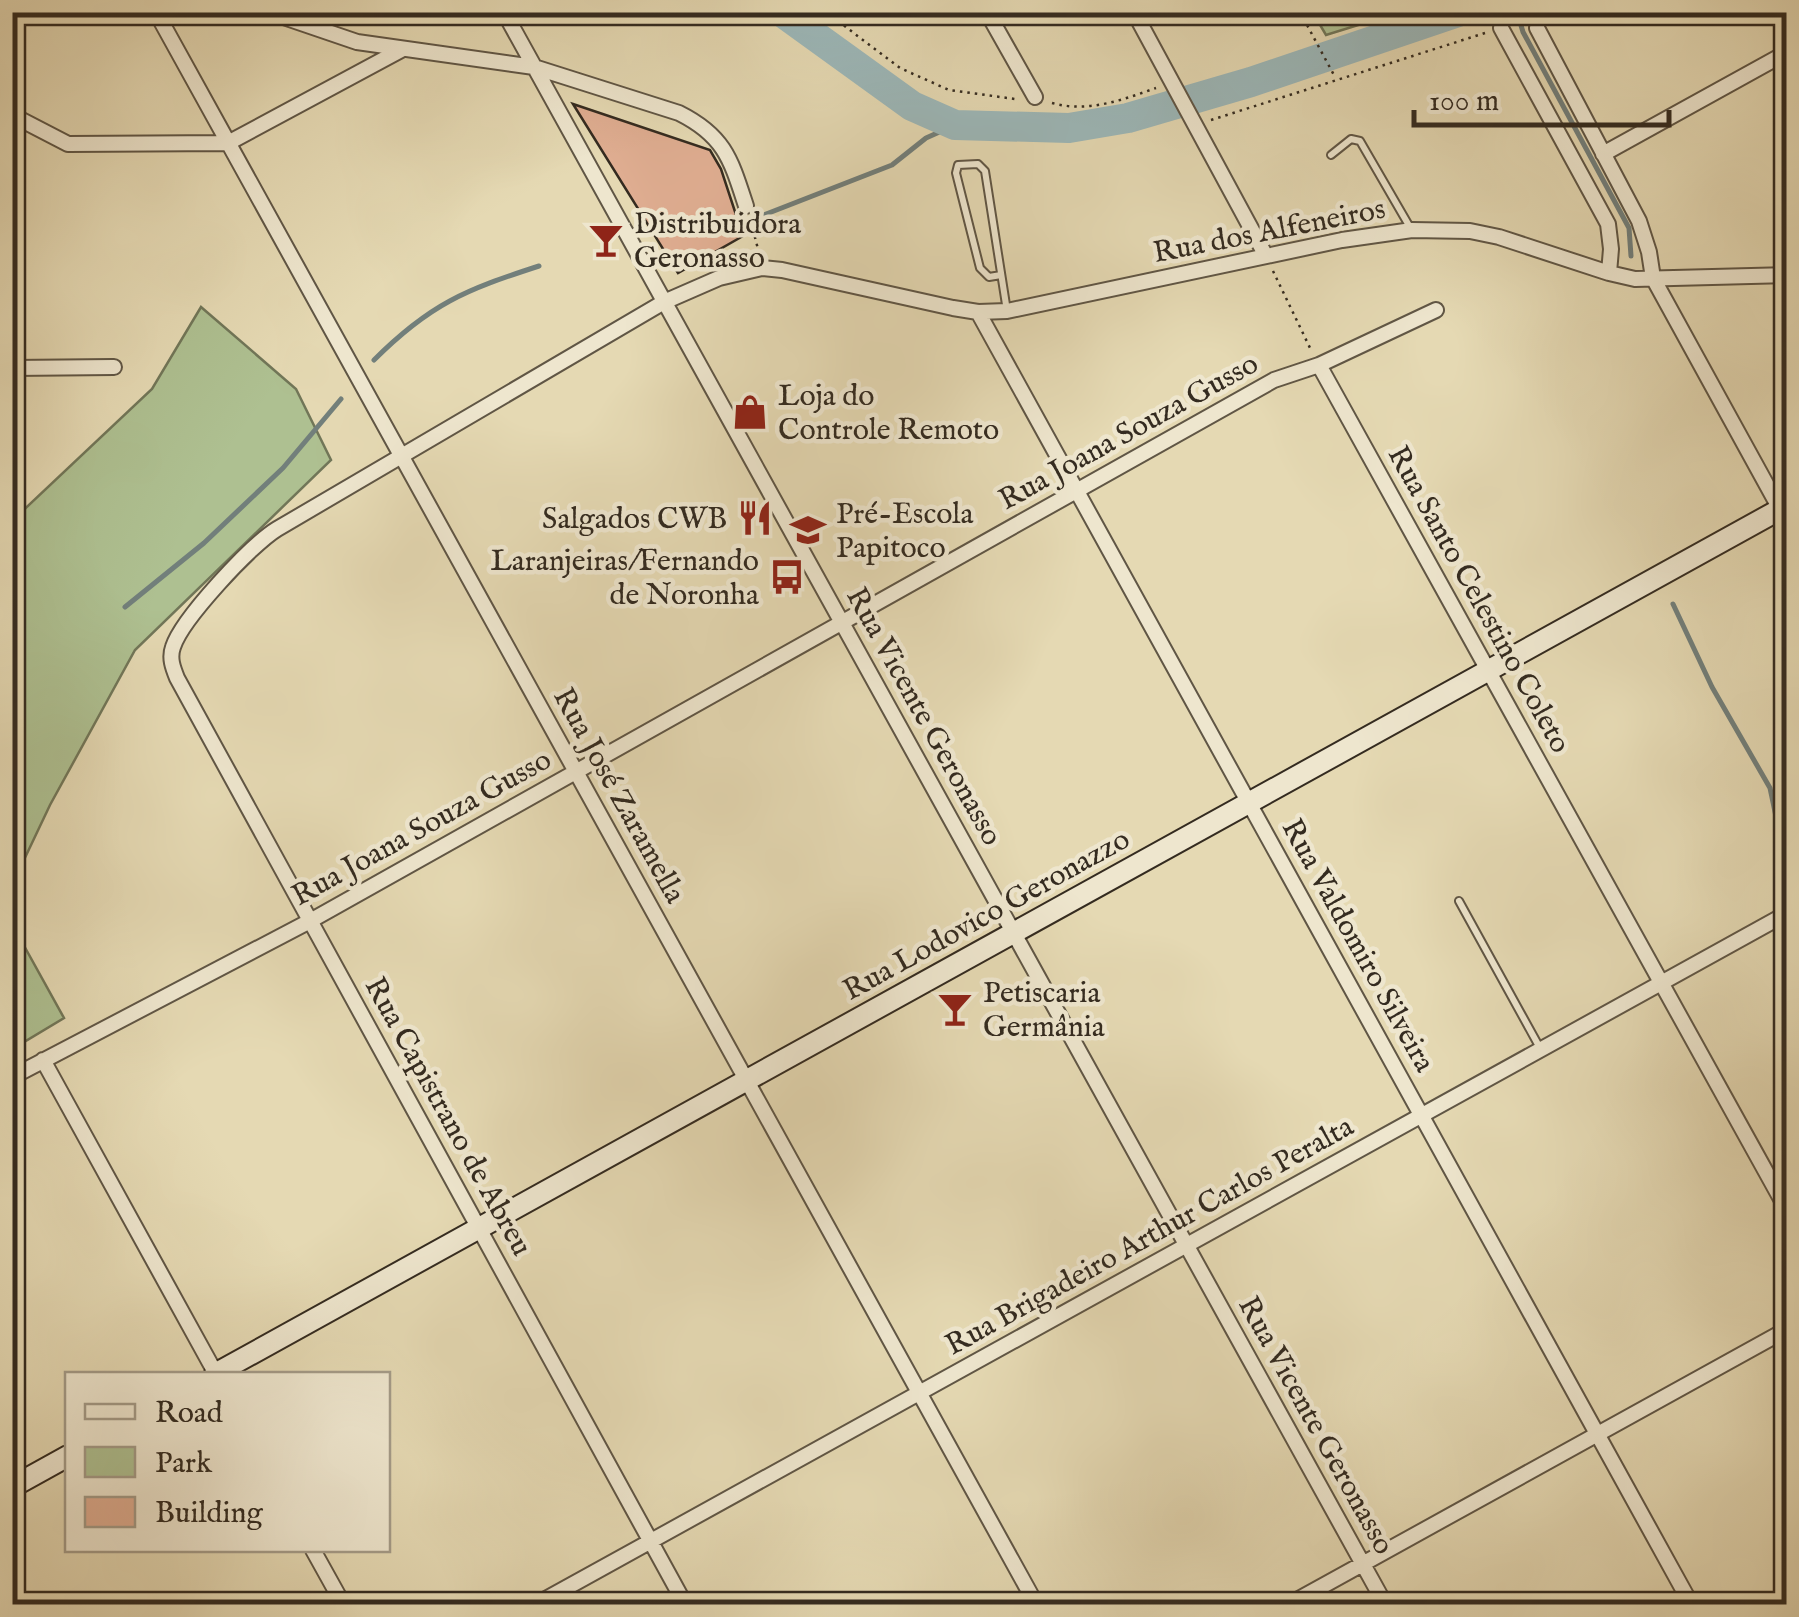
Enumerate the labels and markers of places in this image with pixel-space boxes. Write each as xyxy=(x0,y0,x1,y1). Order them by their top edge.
place label: Distribuidora Geronasso xyxy=(634,206,801,278)
bar icon: Distribuidora Geronasso xyxy=(587,221,625,259)
place label: Loja do Controle Remoto xyxy=(778,378,999,450)
shop icon: Loja do Controle Remoto xyxy=(731,393,769,431)
place label: Pré-Escola Papitoco xyxy=(836,496,974,568)
restaurant icon: Salgados CWB xyxy=(736,499,774,537)
place label: Salgados CWB xyxy=(542,501,727,539)
school or university icon: Pré-Escola Papitoco xyxy=(789,511,827,549)
place label: Laranjeiras/Fernando de Noronha xyxy=(491,543,759,615)
bus stop icon: Laranjeiras/Fernando de Noronha xyxy=(768,558,806,596)
place label: Petiscaria Germânia xyxy=(983,975,1105,1047)
bar icon: Petiscaria Germânia xyxy=(936,990,974,1028)

